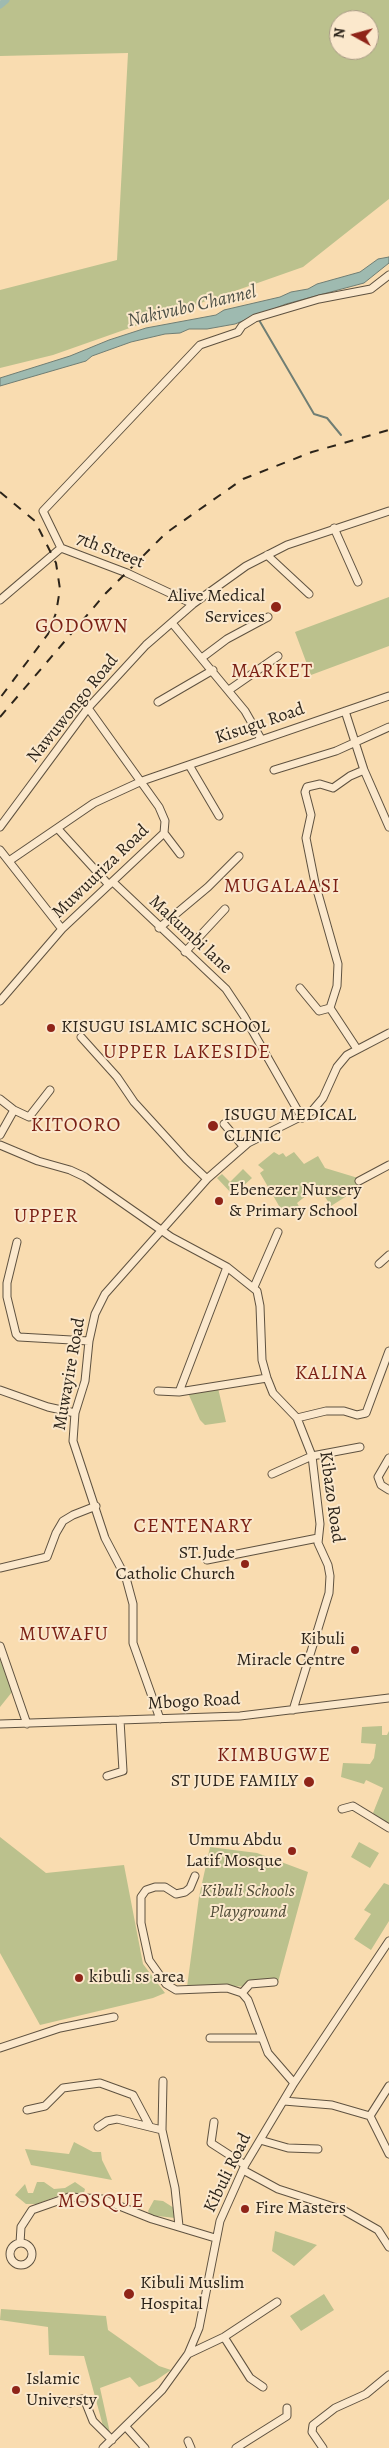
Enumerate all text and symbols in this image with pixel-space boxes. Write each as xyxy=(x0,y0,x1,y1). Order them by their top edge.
north arrow xyxy=(329,10,379,60)
text: N xyxy=(330,27,350,39)
water label: Nakivubo Channel xyxy=(125,281,259,333)
street label: 7th Street xyxy=(73,528,147,574)
place label: Alive Medical Services xyxy=(168,586,265,628)
marker: Alive Medical Services xyxy=(269,600,283,614)
district label: GODOWN xyxy=(35,615,129,639)
street label: Nawuwongo Road xyxy=(23,650,123,768)
district label: MARKET xyxy=(230,660,314,684)
street label: Kisugu Road xyxy=(212,699,308,749)
street label: Muwuuriza Road xyxy=(48,820,154,924)
district label: MUGALAASI xyxy=(223,875,341,899)
street label: Makumbi lane xyxy=(144,891,236,979)
place label: KISUGU ISLAMIC SCHOOL xyxy=(61,1017,270,1039)
marker: KISUGU ISLAMIC SCHOOL xyxy=(45,1022,57,1034)
district label: UPPER LAKESIDE xyxy=(101,1041,273,1065)
place label: ISUGU MEDICAL CLINIC xyxy=(224,1105,356,1148)
district label: KITOORO xyxy=(30,1114,122,1138)
marker: ISUGU MEDICAL CLINIC xyxy=(206,1119,220,1133)
place label: Ebenezer Nursery & Primary School xyxy=(229,1180,362,1222)
marker: Ebenezer Nursery & Primary School xyxy=(213,1195,225,1207)
district label: UPPER xyxy=(13,1205,79,1229)
street label: Muwayire Road xyxy=(49,1316,91,1432)
district label: KALINA xyxy=(294,1362,368,1386)
street label: Kibazo Road xyxy=(314,1450,348,1544)
district label: CENTENARY xyxy=(132,1515,254,1539)
place label: ST.Jude Catholic Church xyxy=(116,1543,235,1586)
marker: ST.Jude Catholic Church xyxy=(239,1558,251,1570)
district label: MUWAFU xyxy=(18,1623,110,1647)
place label: Kibuli Miracle Centre xyxy=(237,1629,345,1672)
marker: Kibuli Miracle Centre xyxy=(349,1644,361,1656)
street label: Mbogo Road xyxy=(147,1689,241,1715)
district label: KIMBUGWE xyxy=(216,1744,332,1768)
place label: ST JUDE FAMILY xyxy=(171,1771,298,1793)
marker: ST JUDE FAMILY xyxy=(302,1775,316,1789)
place label: Ummu Abdu Latif Mosque xyxy=(186,1830,282,1872)
marker: Ummu Abdu Latif Mosque xyxy=(286,1845,298,1857)
park label: Kibuli Schools Playground xyxy=(201,1881,295,1924)
place label: kibuli ss area xyxy=(89,1967,185,1989)
marker: kibuli ss area xyxy=(73,1972,85,1984)
street label: Kibuli Road xyxy=(199,2130,257,2216)
district label: MOSQUE xyxy=(57,2190,145,2214)
place label: Fire Masters xyxy=(255,2198,346,2220)
marker: Fire Masters xyxy=(239,2203,251,2215)
place label: Kibuli Muslim Hospital xyxy=(140,2273,245,2316)
marker: Kibuli Muslim Hospital xyxy=(122,2287,136,2301)
place label: Islamic Universty xyxy=(26,2369,97,2412)
marker: Islamic Universty xyxy=(10,2384,22,2396)

